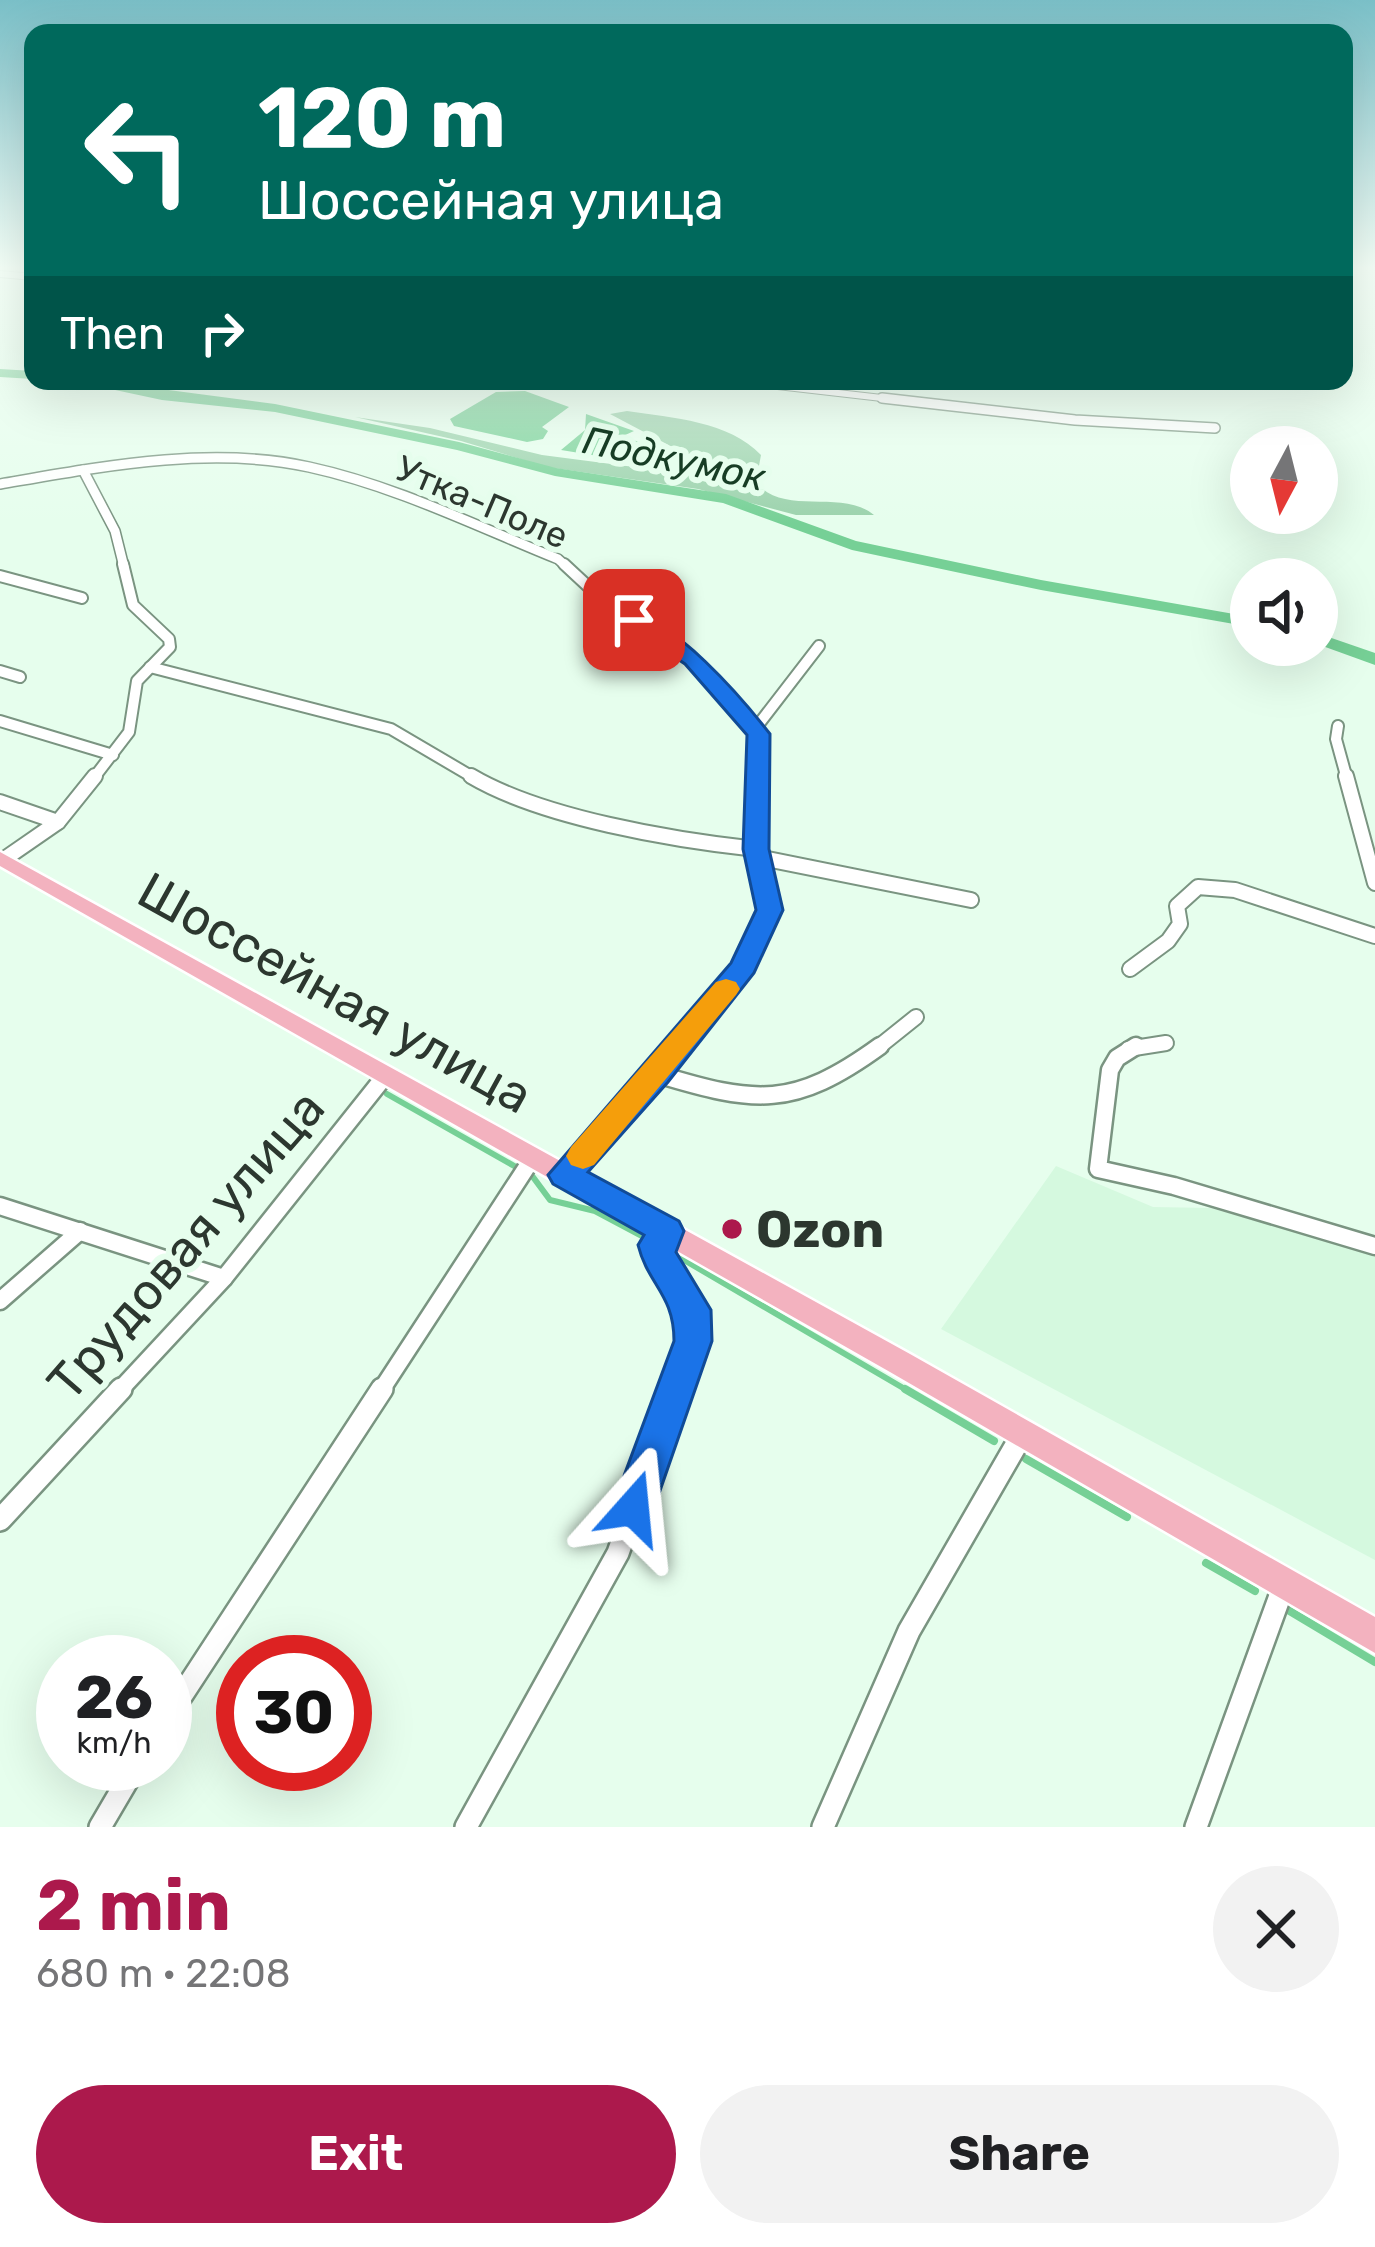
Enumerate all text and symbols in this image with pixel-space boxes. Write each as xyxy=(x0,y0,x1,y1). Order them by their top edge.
text: 120 m xyxy=(258,68,506,168)
icon: left xyxy=(60,72,216,228)
text: Шоссейная улица xyxy=(258,169,724,233)
icon: right xyxy=(189,300,255,366)
text: Then xyxy=(60,307,165,360)
water label: Подкумок xyxy=(579,417,770,501)
north arrow xyxy=(1230,426,1338,534)
map controls xyxy=(1230,426,1338,666)
street label: Утка-Поле xyxy=(389,446,575,558)
button: sound xyxy=(1230,558,1338,666)
pin xyxy=(583,569,685,671)
icon: arrive xyxy=(601,587,667,653)
street label: Шоссейная улица xyxy=(128,860,542,1126)
street label: Трудовая улица xyxy=(35,1078,337,1412)
place label: Ozon xyxy=(756,1199,884,1260)
marker: Ozon xyxy=(719,1216,745,1242)
position arrow xyxy=(570,1445,696,1571)
speed limit sign: 30 xyxy=(216,1635,372,1791)
text: 26 xyxy=(75,1662,153,1733)
text: km/h xyxy=(77,1725,151,1761)
text: 2 min xyxy=(36,1863,231,1948)
button: close xyxy=(1213,1866,1339,1992)
text: 680 m · 22:08 xyxy=(36,1951,291,1997)
button: Exit xyxy=(36,2085,676,2223)
button: Share xyxy=(700,2085,1339,2223)

